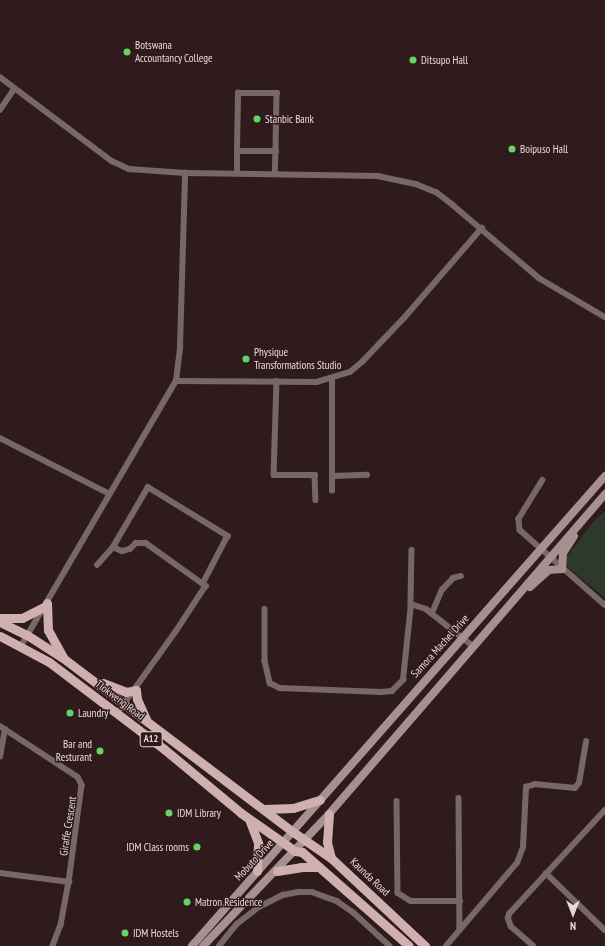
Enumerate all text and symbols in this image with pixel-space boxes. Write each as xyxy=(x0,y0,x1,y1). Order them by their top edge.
place label: Botswana Accountancy College xyxy=(135,39,213,65)
marker: Botswana Accountancy College xyxy=(122,47,132,57)
place label: Ditsupo Hall xyxy=(421,53,468,67)
marker: Ditsupo Hall xyxy=(408,55,418,65)
place label: Stanbic Bank xyxy=(265,112,314,126)
marker: Stanbic Bank xyxy=(252,114,262,124)
place label: Boipuso Hall xyxy=(520,142,568,156)
marker: Boipuso Hall xyxy=(507,144,517,154)
place label: Physique Transformations Studio xyxy=(254,346,341,372)
marker: Physique Transformations Studio xyxy=(241,354,251,364)
street label: Samora Machel Drive xyxy=(408,612,472,680)
street label: Tlokweng Road xyxy=(93,677,147,723)
place label: Laundry xyxy=(78,706,108,720)
marker: Laundry xyxy=(65,708,75,718)
road number: A12 xyxy=(139,731,163,747)
place label: Bar and Resturant xyxy=(56,738,92,764)
marker: Bar and Resturant xyxy=(95,746,105,756)
street label: Giraffe Crescent xyxy=(57,795,79,857)
place label: IDM Library xyxy=(177,806,221,820)
marker: IDM Library xyxy=(164,808,174,818)
street label: Mobuto Drive xyxy=(232,837,276,883)
place label: IDM Class rooms xyxy=(126,840,189,854)
marker: IDM Class rooms xyxy=(192,842,202,852)
street label: Kaunda Road xyxy=(347,855,393,899)
north arrow xyxy=(553,894,593,934)
place label: Matron Residence xyxy=(195,895,262,909)
marker: Matron Residence xyxy=(182,897,192,907)
text: N xyxy=(570,919,576,933)
place label: IDM Hostels xyxy=(133,926,179,940)
marker: IDM Hostels xyxy=(120,928,130,938)

